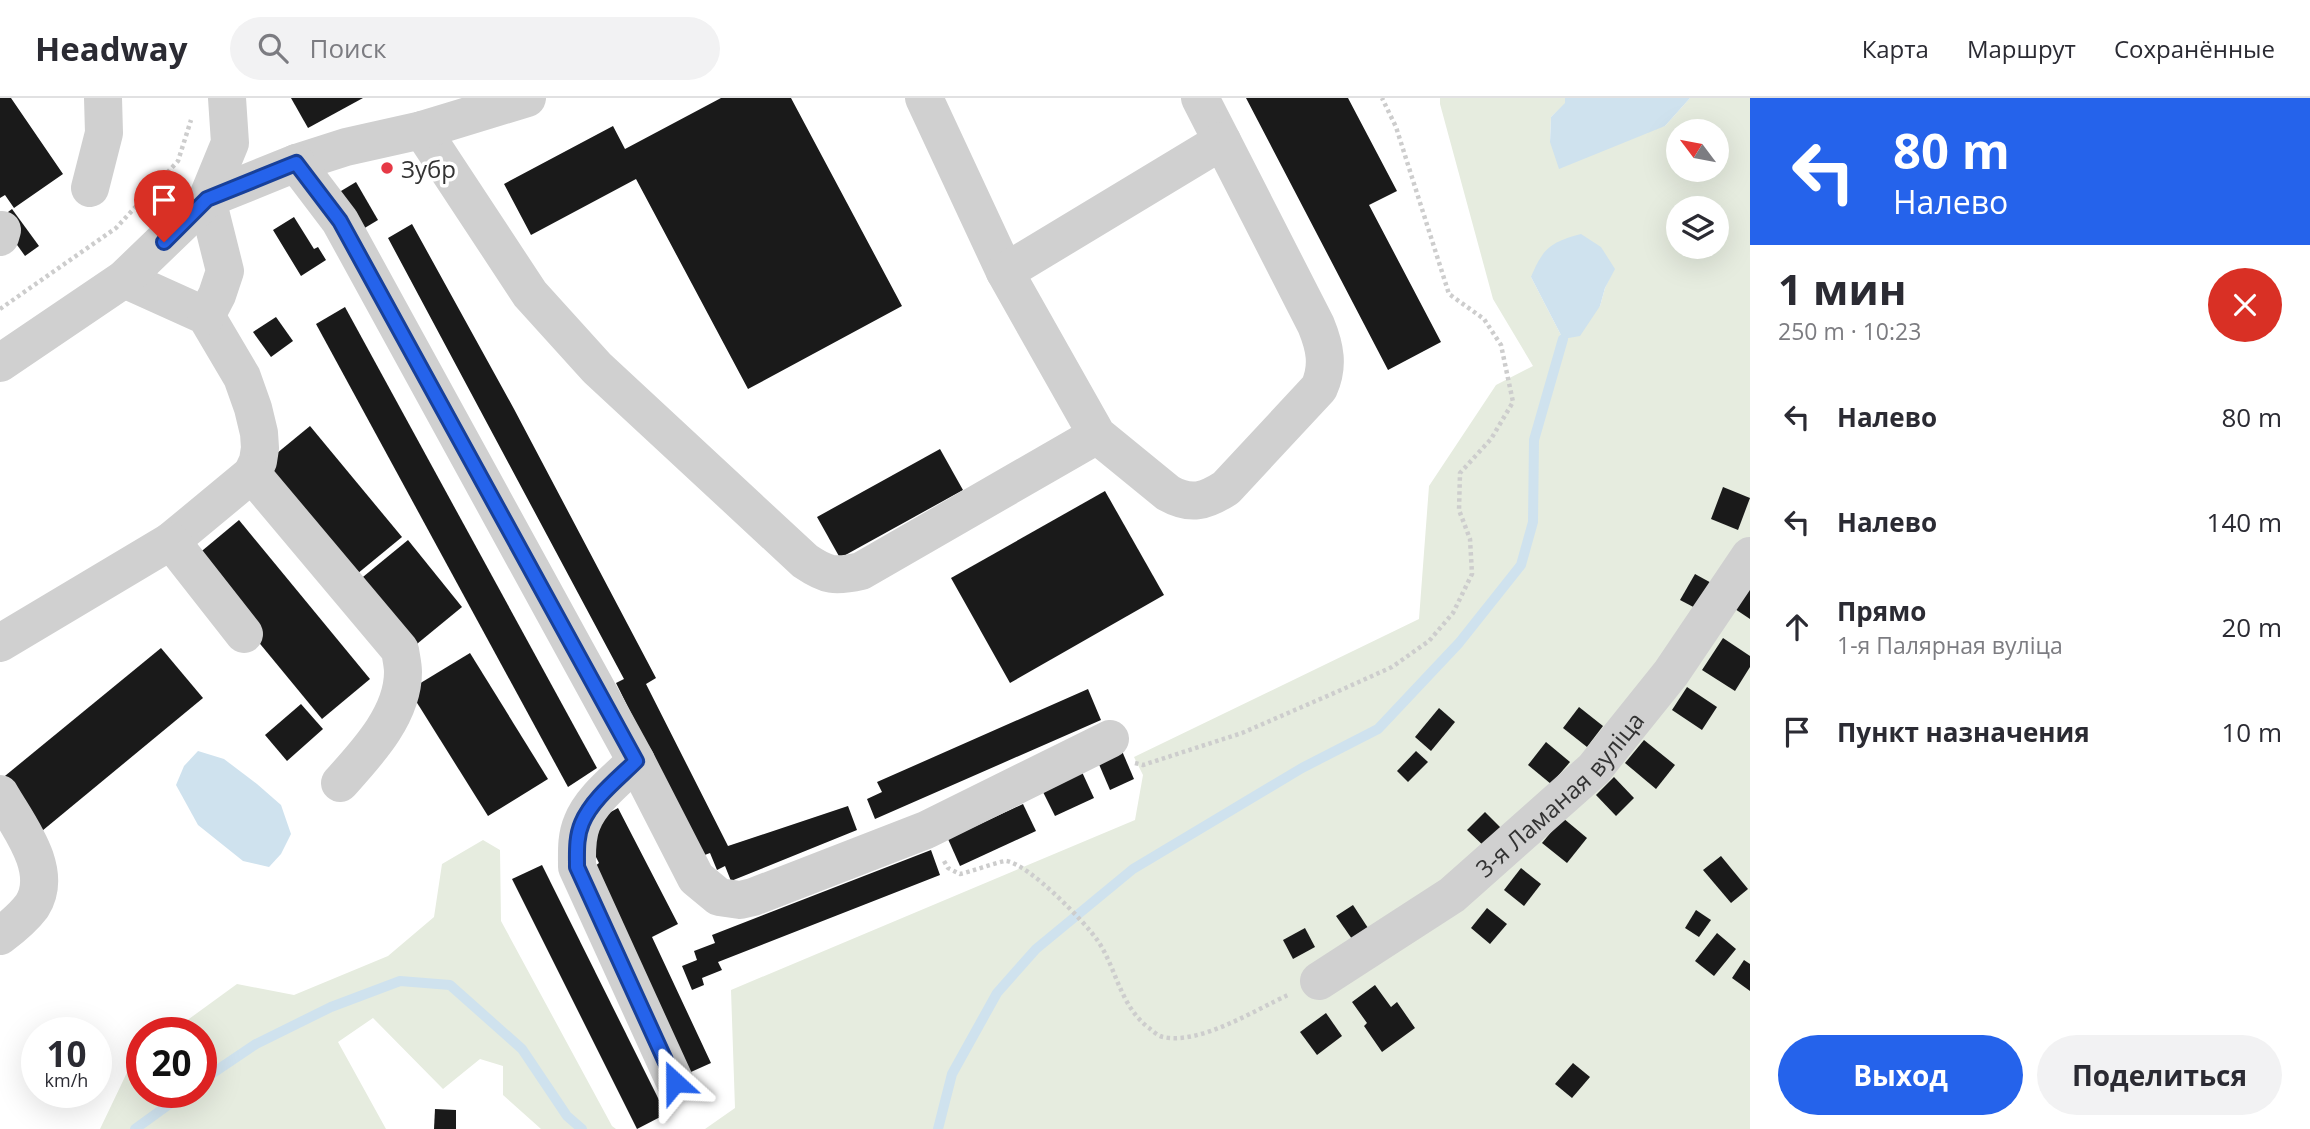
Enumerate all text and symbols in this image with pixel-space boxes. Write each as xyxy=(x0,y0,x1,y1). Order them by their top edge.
search box xyxy=(230,17,720,80)
text: Headway xyxy=(35,26,188,71)
icon: search xyxy=(254,29,292,67)
text: Поиск xyxy=(310,30,387,66)
text: Карта xyxy=(1862,32,1929,65)
text: Маршрут xyxy=(1967,32,2076,65)
text: Сохранённые xyxy=(2114,32,2275,65)
text: 80 m xyxy=(1893,117,2010,183)
north arrow xyxy=(1666,119,1729,182)
map controls xyxy=(1666,119,1729,259)
icon: left xyxy=(1778,126,1869,217)
place label: Зубр xyxy=(401,152,456,185)
marker: Зубр xyxy=(379,160,395,176)
pin xyxy=(134,170,194,242)
text: Налево xyxy=(1893,180,2008,223)
icon: arrive xyxy=(145,181,183,219)
button: layers xyxy=(1666,196,1729,259)
text: 1 мин xyxy=(1778,260,1906,317)
button: close xyxy=(2208,268,2282,342)
text: 250 m · 10:23 xyxy=(1778,315,1921,347)
icon: left xyxy=(1778,398,1816,436)
text: Налево xyxy=(1837,399,1937,435)
text: 80 m xyxy=(2221,399,2282,435)
icon: left xyxy=(1778,503,1816,541)
text: Налево xyxy=(1837,504,1937,540)
text: 140 m xyxy=(2207,504,2282,540)
text: Прямо xyxy=(1837,593,1926,629)
icon: ahead xyxy=(1778,608,1816,646)
text: 20 m xyxy=(2221,609,2282,645)
text: 1-я Палярная вуліца xyxy=(1837,629,2063,661)
street label: 3-я Ламаная вуліца xyxy=(1468,704,1651,884)
icon: arrive xyxy=(1778,713,1816,751)
text: Пункт назначения xyxy=(1837,714,2090,750)
text: 10 m xyxy=(2221,714,2282,750)
speed limit sign: 20 xyxy=(126,1017,217,1108)
text: 10 xyxy=(46,1030,87,1077)
button: Выход xyxy=(1778,1035,2023,1115)
button: Поделиться xyxy=(2037,1035,2282,1115)
position arrow xyxy=(638,1045,712,1119)
text: km/h xyxy=(45,1068,88,1092)

